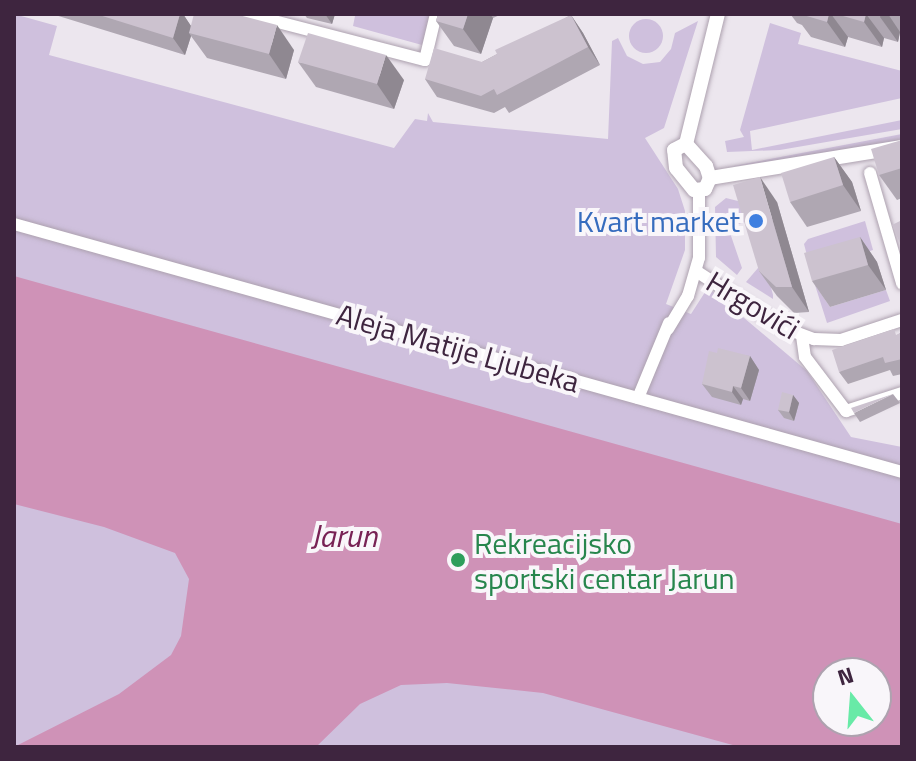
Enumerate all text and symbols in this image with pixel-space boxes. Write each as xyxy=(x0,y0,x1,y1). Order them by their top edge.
place label: Kvart market xyxy=(577,203,740,239)
marker: Kvart market xyxy=(747,212,765,230)
street label: Hrgovići xyxy=(700,263,806,347)
street label: Aleja Matije Ljubeka xyxy=(332,296,584,400)
water label: Jarun xyxy=(311,516,377,554)
place label: Rekreacijsko sportski centar Jarun xyxy=(474,525,735,596)
marker: Rekreacijsko sportski centar Jarun xyxy=(449,551,467,569)
north arrow xyxy=(812,657,892,737)
text: N xyxy=(833,657,858,694)

